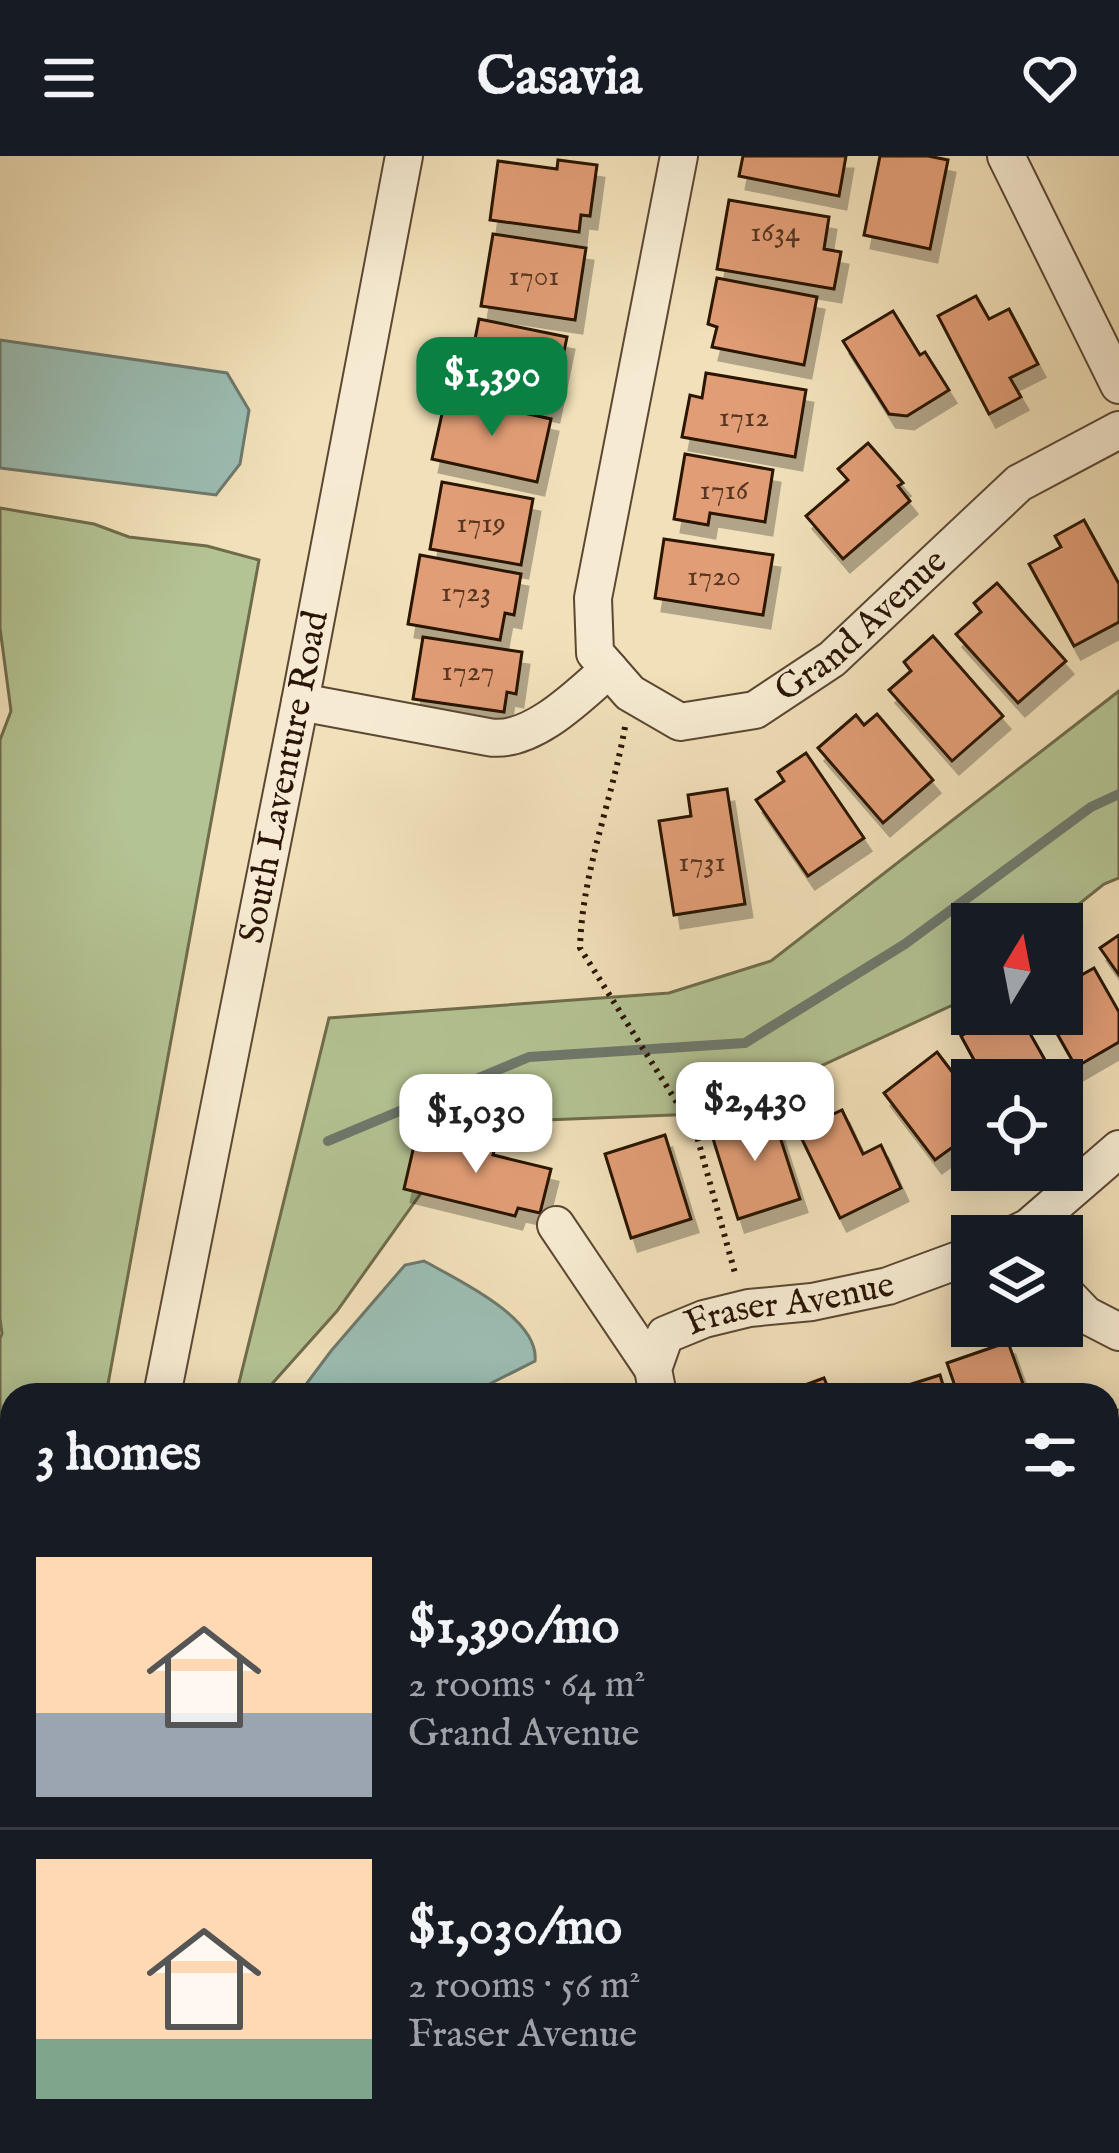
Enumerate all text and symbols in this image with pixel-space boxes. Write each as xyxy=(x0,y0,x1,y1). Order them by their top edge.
text: Casavia xyxy=(477,44,642,113)
icon: menu xyxy=(36,45,102,111)
icon: heart xyxy=(1017,45,1083,111)
house number: 1634 xyxy=(750,214,800,252)
house number: 1701 xyxy=(509,258,559,296)
pin: $1,390 xyxy=(394,337,590,439)
text: $1,390 xyxy=(443,351,541,400)
house number: 1712 xyxy=(719,399,769,437)
house number: 1716 xyxy=(699,472,750,510)
house number: 1719 xyxy=(456,505,506,543)
street label: Grand Avenue xyxy=(766,539,957,713)
house number: 1720 xyxy=(687,558,741,596)
house number: 1723 xyxy=(441,574,491,612)
street label: South Laventure Road xyxy=(229,606,340,947)
house number: 1727 xyxy=(442,653,494,691)
house number: 1731 xyxy=(678,844,726,882)
north arrow xyxy=(951,903,1083,1035)
map controls xyxy=(951,903,1083,1347)
button: locate xyxy=(951,1059,1083,1191)
pin: $2,430 xyxy=(657,1062,853,1164)
pin: $1,030 xyxy=(378,1074,574,1176)
text: $2,430 xyxy=(703,1076,807,1125)
text: $1,030 xyxy=(426,1088,526,1137)
button: layers xyxy=(951,1215,1083,1347)
street label: Fraser Avenue xyxy=(678,1262,898,1347)
icon: filters xyxy=(1017,1422,1083,1488)
text: 3 homes xyxy=(36,1423,201,1488)
text: $1,390/mo xyxy=(408,1596,619,1661)
icon: home xyxy=(132,1605,276,1749)
text: 2 rooms · 64 m² xyxy=(408,1661,646,1710)
text: Grand Avenue xyxy=(408,1710,639,1759)
text: $1,030/mo xyxy=(408,1897,622,1962)
icon: home xyxy=(132,1907,276,2051)
text: 2 rooms · 56 m² xyxy=(408,1962,641,2011)
text: Fraser Avenue xyxy=(408,2011,637,2060)

